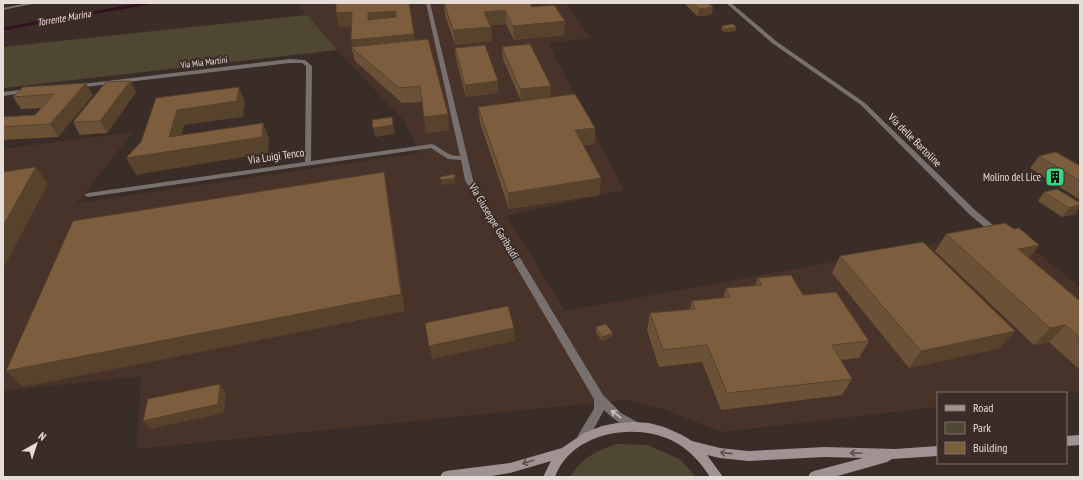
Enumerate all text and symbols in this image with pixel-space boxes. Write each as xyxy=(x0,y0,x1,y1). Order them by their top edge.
water label: Torrente Marina xyxy=(36,7,93,29)
street label: Via Mia Martini xyxy=(179,54,228,70)
street label: Via delle Bartoline xyxy=(884,109,945,170)
street label: Via Luigi Tenco xyxy=(246,145,305,167)
building icon: Molino del Lice xyxy=(1044,166,1066,188)
place label: Molino del Lice xyxy=(983,170,1041,184)
street label: Via Giuseppe Garibaldi xyxy=(465,180,522,261)
legend xyxy=(937,392,1067,464)
text: Road xyxy=(973,400,993,415)
one-way arrow xyxy=(610,410,621,418)
text: Park xyxy=(973,420,991,435)
north arrow xyxy=(16,424,56,464)
text: N xyxy=(36,429,49,444)
text: Building xyxy=(973,440,1008,455)
one-way arrow xyxy=(720,450,733,457)
one-way arrow xyxy=(850,450,863,457)
one-way arrow xyxy=(521,459,534,466)

